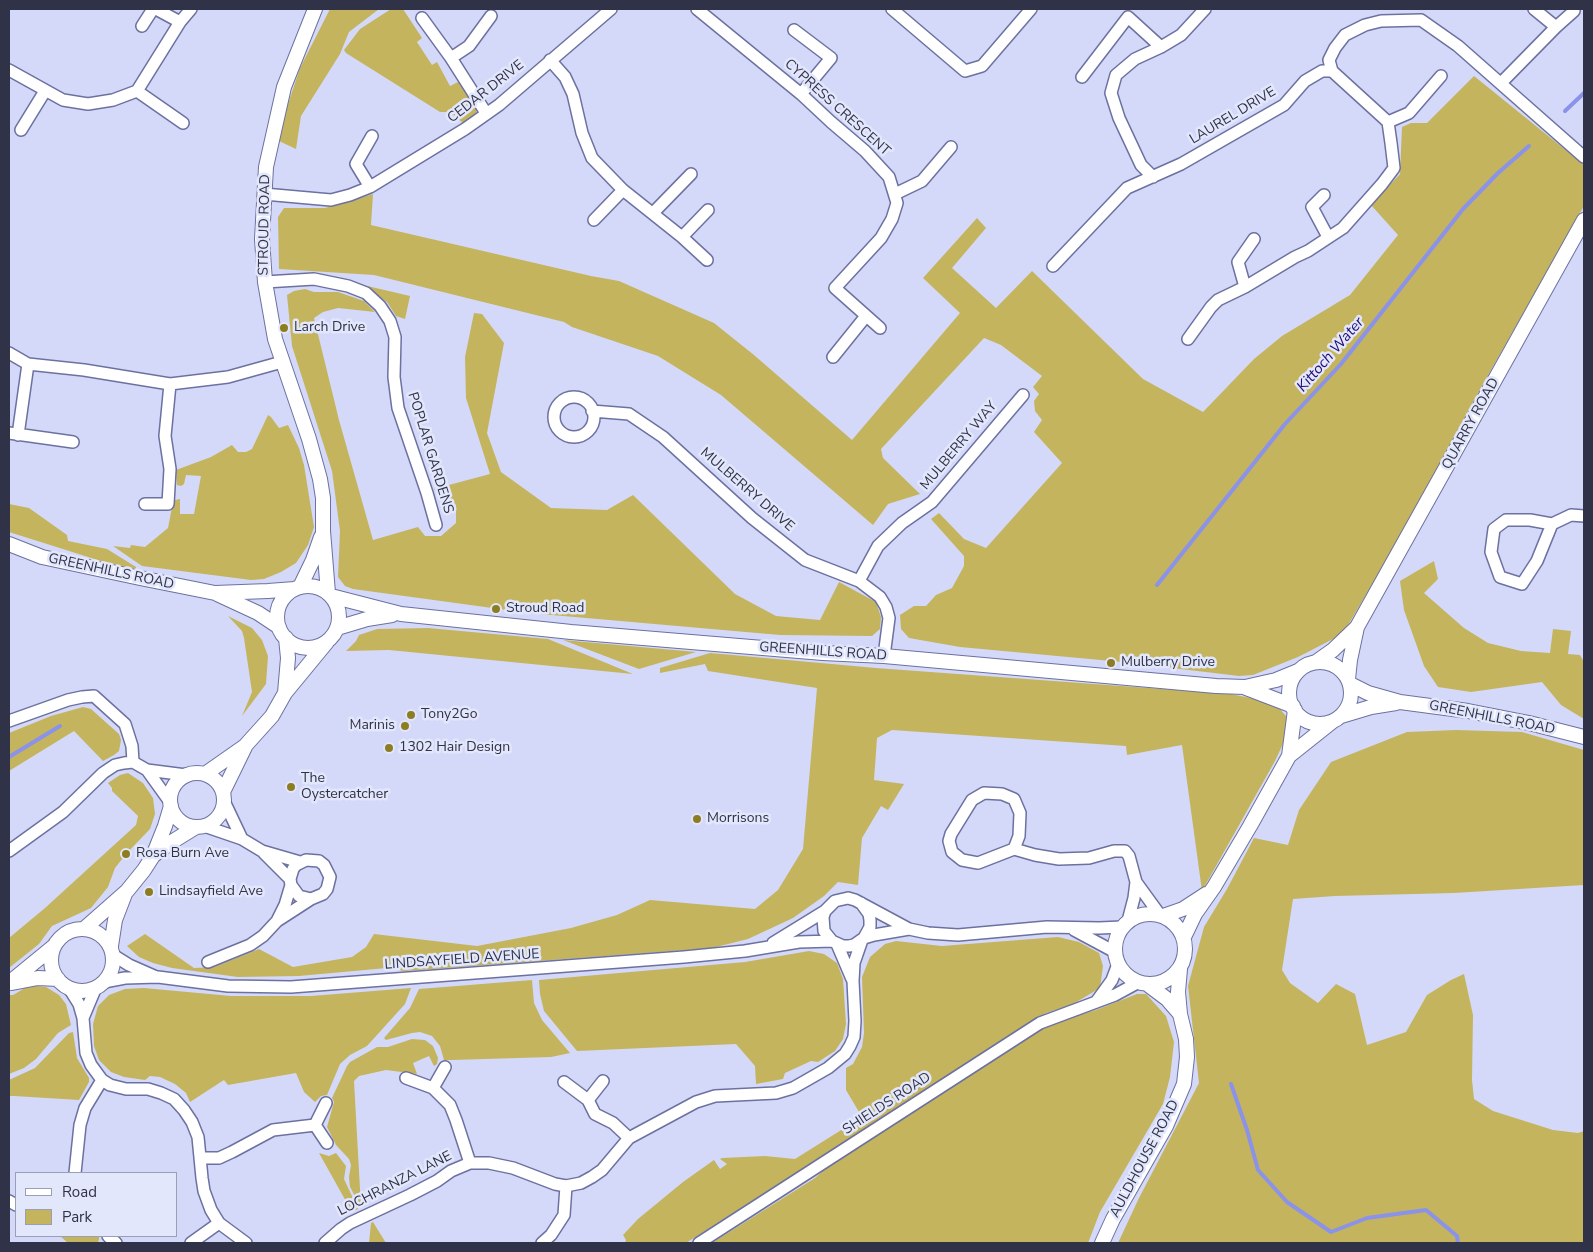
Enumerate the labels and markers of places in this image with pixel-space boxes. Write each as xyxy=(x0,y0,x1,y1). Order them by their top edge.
place label: Larch Drive xyxy=(294,320,365,336)
marker: Larch Drive xyxy=(278,322,290,334)
place label: Stroud Road xyxy=(506,601,584,617)
marker: Stroud Road xyxy=(490,603,502,615)
place label: Mulberry Drive xyxy=(1121,655,1215,671)
marker: Mulberry Drive xyxy=(1105,657,1117,669)
place label: Tony2Go xyxy=(421,707,478,723)
marker: Tony2Go xyxy=(405,709,417,721)
place label: Marinis xyxy=(349,718,395,734)
marker: Marinis xyxy=(399,720,411,732)
place label: 1302 Hair Design xyxy=(399,740,510,756)
marker: 1302 Hair Design xyxy=(383,742,395,754)
place label: The Oystercatcher xyxy=(301,771,388,804)
marker: The Oystercatcher xyxy=(285,781,297,793)
place label: Morrisons xyxy=(707,811,769,827)
marker: Morrisons xyxy=(691,813,703,825)
place label: Rosa Burn Ave xyxy=(136,846,229,862)
marker: Rosa Burn Ave xyxy=(120,848,132,860)
place label: Lindsayfield Ave xyxy=(159,884,263,900)
marker: Lindsayfield Ave xyxy=(143,886,155,898)

